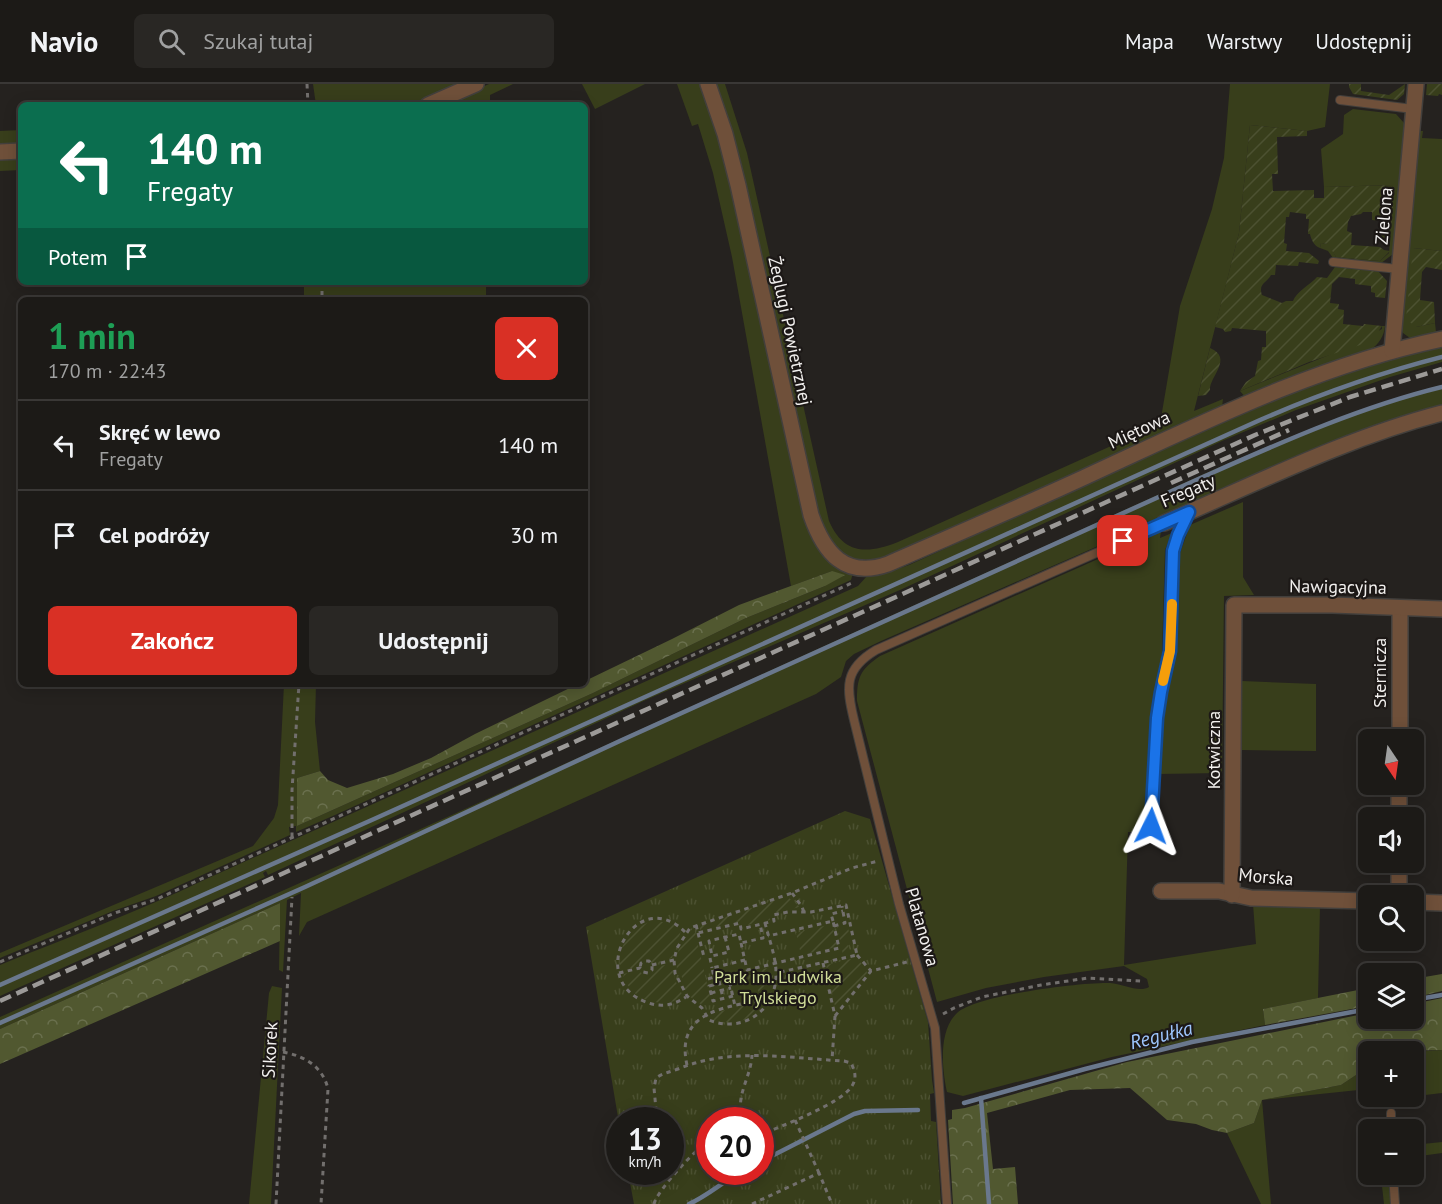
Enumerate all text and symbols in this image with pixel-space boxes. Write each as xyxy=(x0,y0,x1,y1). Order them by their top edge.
search box xyxy=(134,14,554,68)
text: Navio xyxy=(30,23,98,60)
icon: search xyxy=(155,25,188,58)
text: Szukaj tutaj xyxy=(203,27,313,55)
text: Mapa xyxy=(1125,28,1174,55)
text: Warstwy xyxy=(1207,28,1282,55)
text: Udostępnij xyxy=(1315,28,1412,55)
text: 140 m xyxy=(147,121,263,176)
icon: left xyxy=(48,126,126,204)
text: Fregaty xyxy=(147,174,233,208)
street label: Zielona xyxy=(1370,186,1397,246)
icon: arrive xyxy=(120,240,153,273)
text: Potem xyxy=(48,243,108,271)
street label: Żeglugi Powietrznej xyxy=(763,254,818,408)
text: 1 min xyxy=(48,312,136,359)
button: close xyxy=(495,317,558,380)
text: 170 m · 22:43 xyxy=(48,358,166,384)
street label: Miętowa xyxy=(1104,405,1173,454)
text: Skręć w lewo xyxy=(99,418,220,446)
icon: left xyxy=(48,429,81,462)
text: 140 m xyxy=(498,431,558,459)
text: Fregaty xyxy=(99,446,163,472)
street label: Fregaty xyxy=(1157,468,1219,512)
pin xyxy=(1097,515,1148,566)
icon: arrive xyxy=(48,519,81,552)
text: Cel podróży xyxy=(99,521,209,549)
text: 30 m xyxy=(510,521,558,549)
icon: arrive xyxy=(1106,524,1139,557)
street label: Nawigacyjna xyxy=(1289,574,1387,599)
button: Zakończ xyxy=(48,606,297,675)
button: Udostępnij xyxy=(309,606,558,675)
street label: Sternicza xyxy=(1368,638,1391,708)
street label: Kotwiczna xyxy=(1202,711,1225,789)
north arrow xyxy=(1358,729,1424,795)
map controls xyxy=(1358,729,1424,1185)
position arrow xyxy=(1119,794,1183,858)
button: sound xyxy=(1358,807,1424,873)
street label: Morska xyxy=(1238,863,1295,890)
street label: Platanowa xyxy=(900,885,945,969)
button: search xyxy=(1358,885,1424,951)
button: layers xyxy=(1358,963,1424,1029)
park label: Park im. Ludwika Trylskiego xyxy=(714,965,842,1009)
water label: Regułka xyxy=(1127,1015,1195,1055)
street label: Sikorek xyxy=(257,1021,282,1079)
button: + xyxy=(1358,1041,1424,1107)
speed limit sign: 20 xyxy=(696,1107,774,1185)
text: 13 xyxy=(628,1119,662,1158)
button: − xyxy=(1358,1119,1424,1185)
text: km/h xyxy=(629,1152,661,1171)

